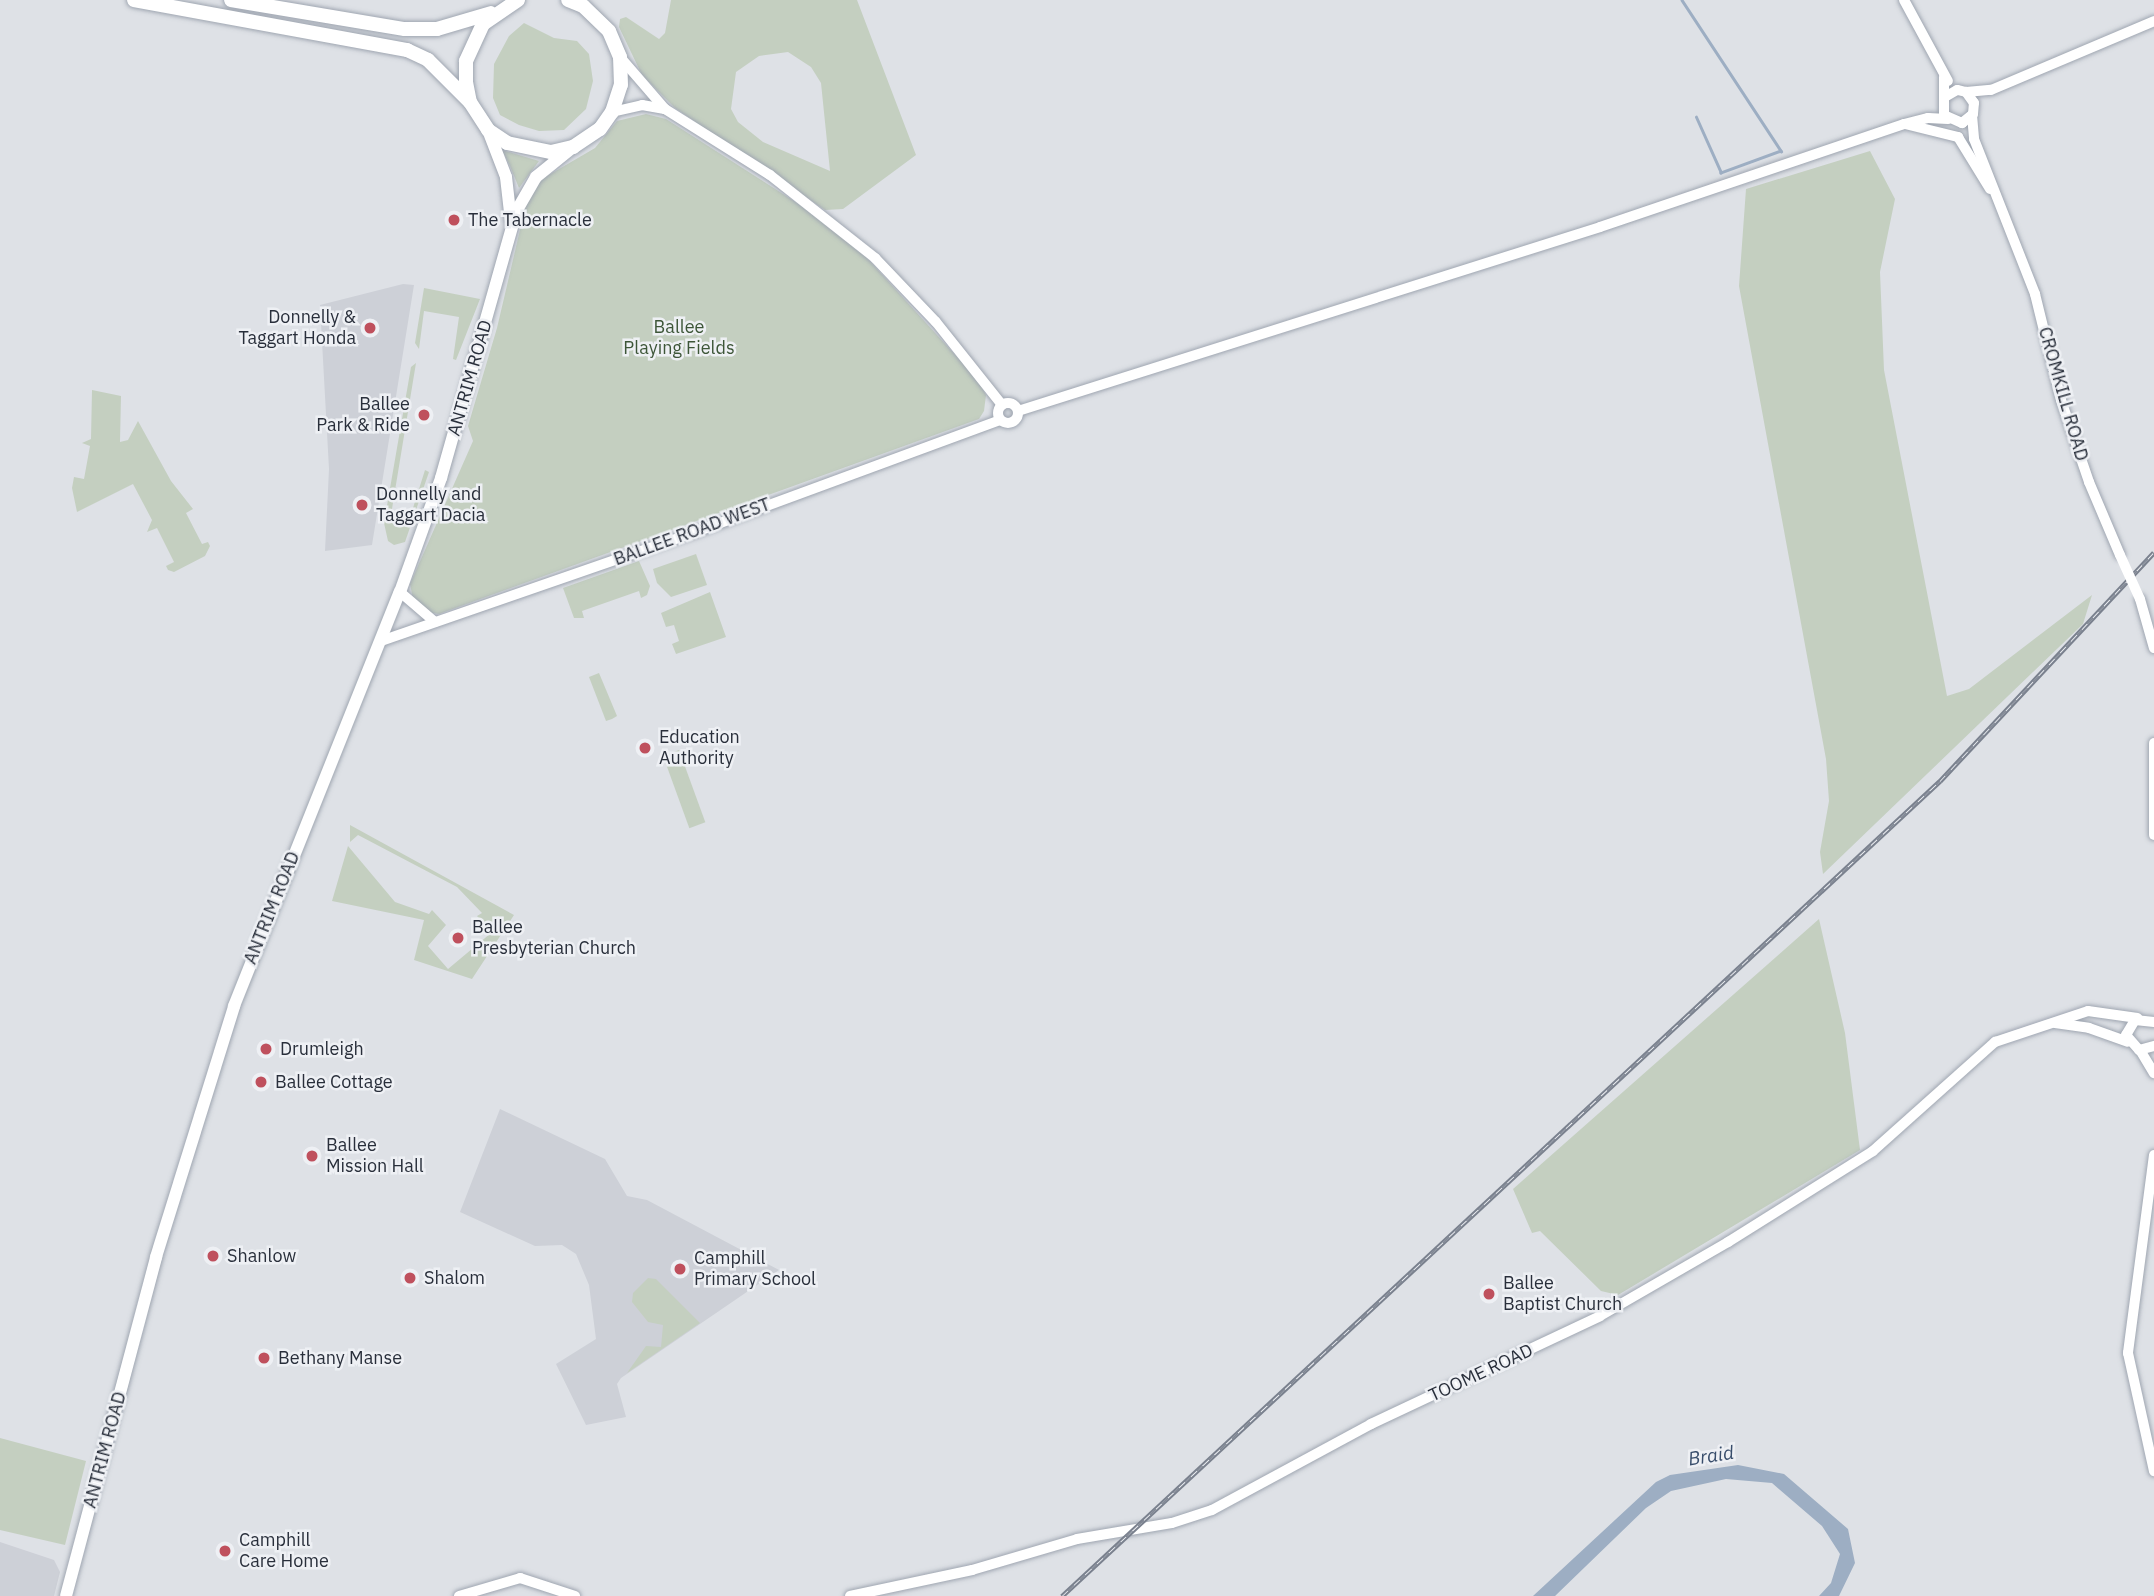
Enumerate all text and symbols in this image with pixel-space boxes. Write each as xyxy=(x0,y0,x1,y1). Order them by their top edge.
place label: The Tabernacle xyxy=(468,209,592,231)
marker: The Tabernacle xyxy=(446,212,462,228)
place label: Donnelly & Taggart Honda xyxy=(238,307,356,350)
park label: Ballee Playing Fields xyxy=(623,317,735,360)
street label: ANTRIM ROAD xyxy=(443,318,497,438)
marker: Donnelly & Taggart Honda xyxy=(362,320,378,336)
street label: CROMKILL ROAD xyxy=(2034,325,2092,463)
place label: Ballee Park & Ride xyxy=(316,394,410,436)
marker: Ballee Park & Ride xyxy=(416,407,432,423)
place label: Donnelly and Taggart Dacia xyxy=(376,484,485,526)
street label: BALLEE ROAD WEST xyxy=(611,494,773,570)
marker: Donnelly and Taggart Dacia xyxy=(354,497,370,513)
place label: Education Authority xyxy=(659,727,740,770)
marker: Education Authority xyxy=(637,740,653,756)
street label: ANTRIM ROAD xyxy=(240,849,304,967)
place label: Ballee Presbyterian Church xyxy=(472,917,636,960)
marker: Ballee Presbyterian Church xyxy=(450,930,466,946)
place label: Drumleigh xyxy=(280,1038,364,1060)
marker: Drumleigh xyxy=(258,1041,274,1057)
place label: Ballee Cottage xyxy=(275,1071,393,1093)
marker: Ballee Cottage xyxy=(253,1074,269,1090)
place label: Ballee Mission Hall xyxy=(326,1135,424,1178)
marker: Ballee Mission Hall xyxy=(304,1148,320,1164)
place label: Shanlow xyxy=(227,1245,296,1267)
marker: Shanlow xyxy=(205,1248,221,1264)
place label: Camphill Primary School xyxy=(694,1248,816,1290)
marker: Camphill Primary School xyxy=(672,1261,688,1277)
place label: Shalom xyxy=(424,1267,485,1289)
marker: Shalom xyxy=(402,1270,418,1286)
place label: Ballee Baptist Church xyxy=(1503,1273,1622,1316)
marker: Ballee Baptist Church xyxy=(1481,1286,1497,1302)
street label: TOOME ROAD xyxy=(1426,1340,1536,1406)
place label: Bethany Manse xyxy=(278,1347,402,1369)
marker: Bethany Manse xyxy=(256,1350,272,1366)
street label: ANTRIM ROAD xyxy=(79,1389,131,1511)
water label: Braid xyxy=(1687,1441,1735,1471)
place label: Camphill Care Home xyxy=(239,1530,329,1572)
marker: Camphill Care Home xyxy=(217,1543,233,1559)

